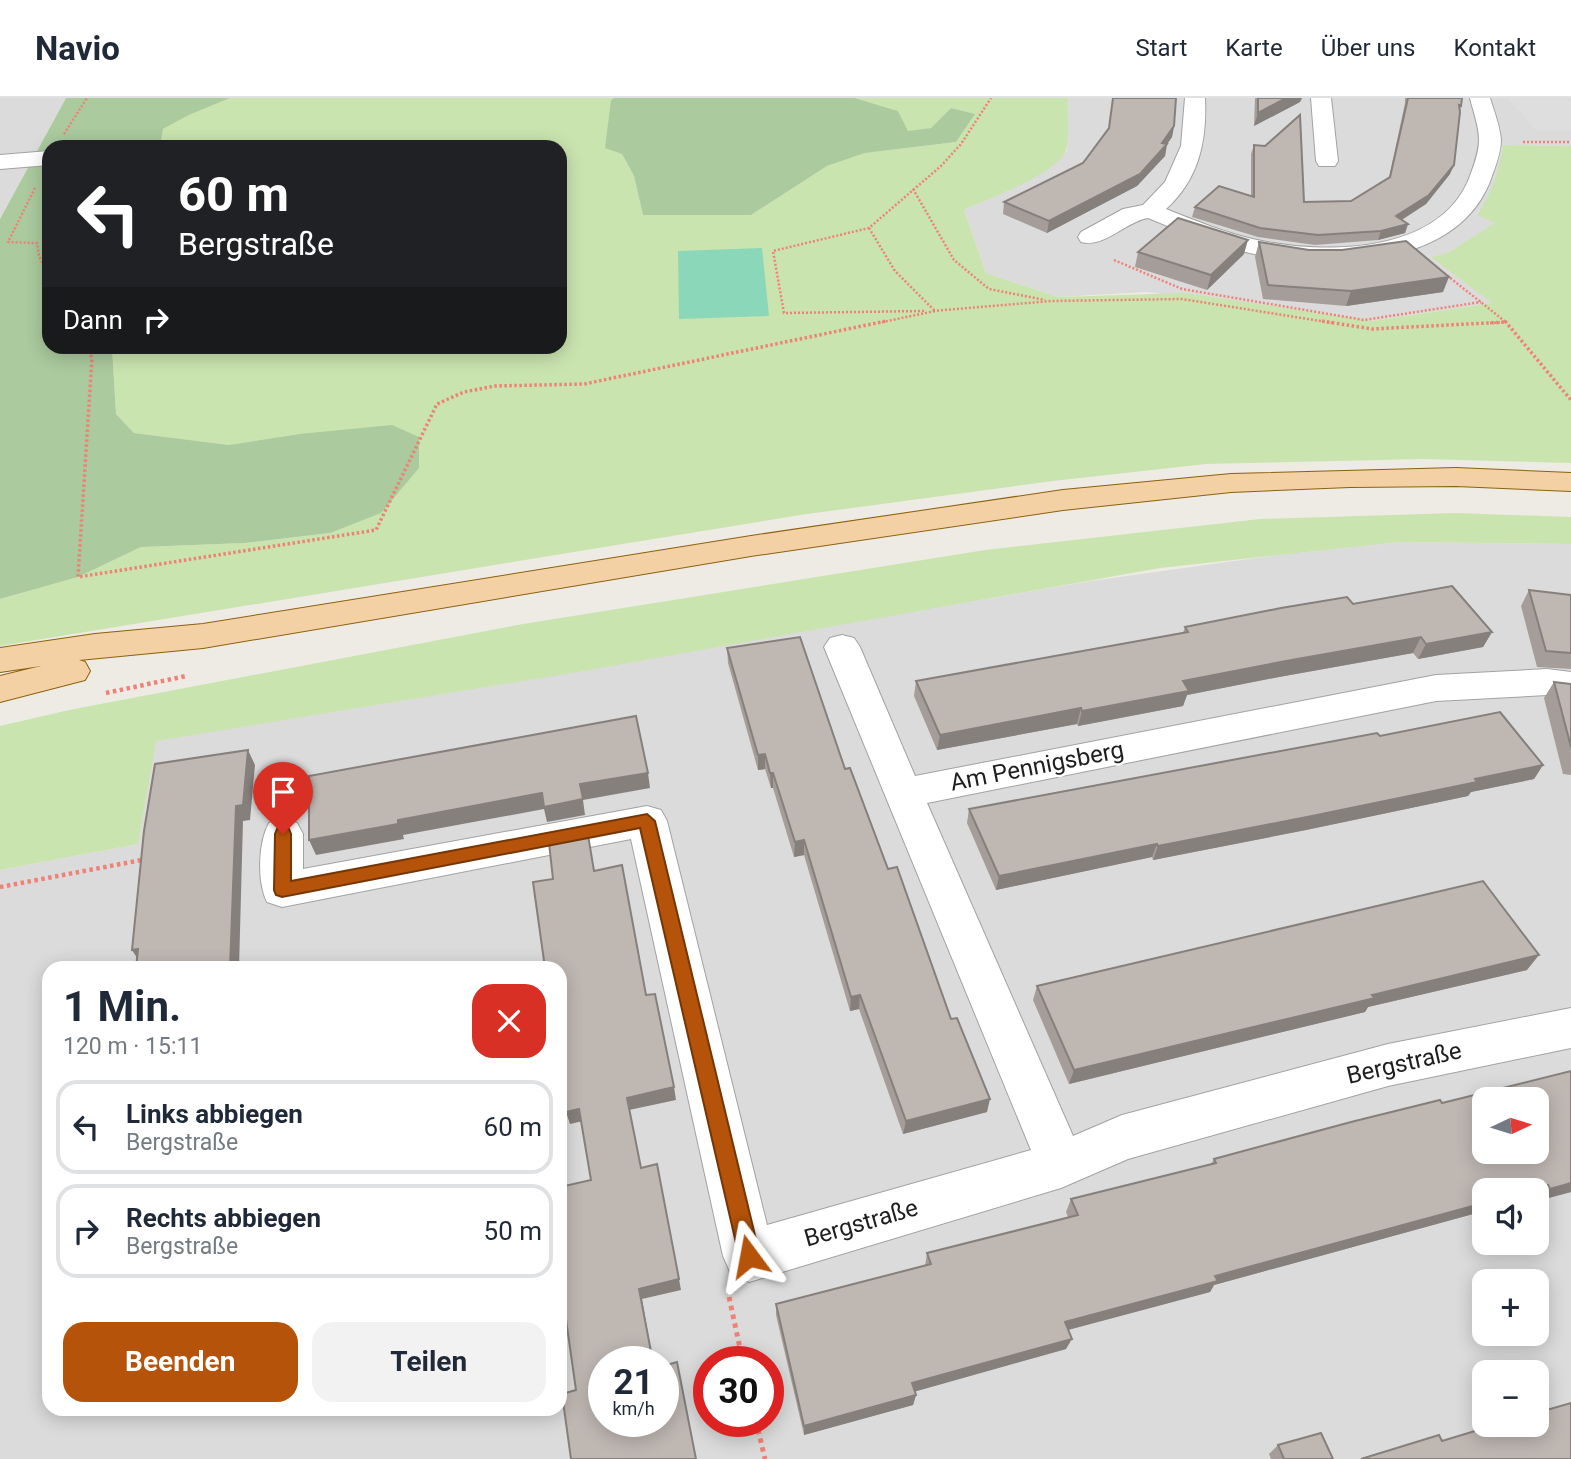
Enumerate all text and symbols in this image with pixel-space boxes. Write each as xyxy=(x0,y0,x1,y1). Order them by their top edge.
text: Navio xyxy=(35,29,120,68)
text: Start xyxy=(1136,34,1187,62)
text: Karte xyxy=(1225,34,1283,62)
text: Über uns xyxy=(1321,34,1415,62)
text: Kontakt xyxy=(1453,34,1536,62)
text: 60 m xyxy=(178,166,289,223)
icon: left xyxy=(63,168,154,259)
text: Bergstraße xyxy=(178,225,334,263)
icon: right xyxy=(137,301,175,339)
text: Dann xyxy=(63,305,123,335)
street label: Am Pennigsberg xyxy=(948,735,1126,797)
pin xyxy=(253,762,313,834)
icon: arrive xyxy=(264,773,302,811)
text: 1 Min. xyxy=(63,982,181,1031)
button: close xyxy=(472,984,546,1058)
text: 120 m · 15:11 xyxy=(63,1033,202,1060)
street label: Bergstraße xyxy=(1344,1036,1464,1090)
north arrow xyxy=(1472,1087,1549,1164)
map controls xyxy=(1472,1087,1549,1437)
text: Links abbiegen xyxy=(126,1099,303,1129)
icon: left xyxy=(67,1108,105,1146)
text: 60 m xyxy=(484,1112,542,1142)
text: Bergstraße xyxy=(126,1129,238,1156)
button: sound xyxy=(1472,1178,1549,1255)
street label: Bergstraße xyxy=(801,1193,921,1253)
text: Rechts abbiegen xyxy=(126,1203,321,1233)
icon: right xyxy=(67,1212,105,1250)
text: 50 m xyxy=(484,1216,542,1246)
position arrow xyxy=(712,1219,786,1293)
text: Bergstraße xyxy=(126,1233,238,1260)
button: + xyxy=(1472,1269,1549,1346)
button: Beenden xyxy=(63,1322,298,1402)
button: Teilen xyxy=(312,1322,546,1402)
speed limit sign: 30 xyxy=(693,1346,784,1437)
button: − xyxy=(1472,1360,1549,1437)
text: 21 xyxy=(613,1362,654,1403)
text: km/h xyxy=(612,1398,655,1419)

